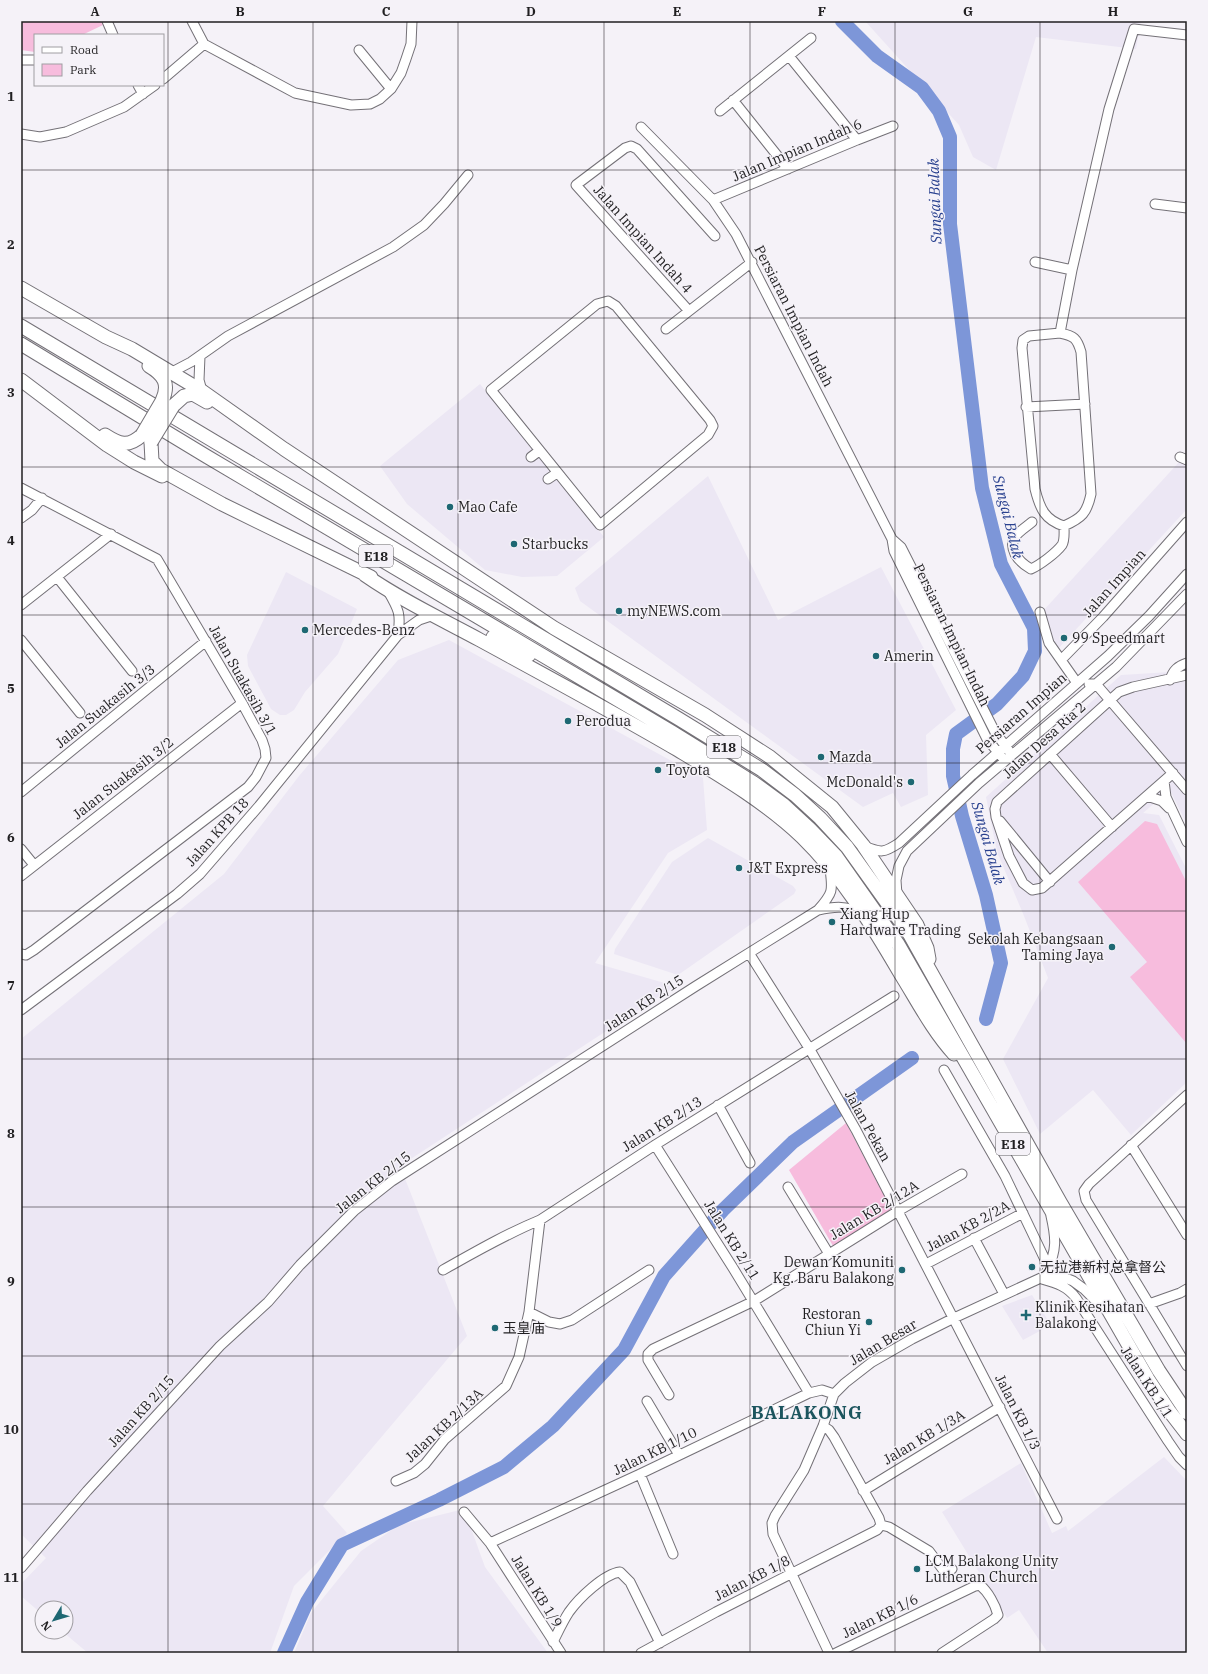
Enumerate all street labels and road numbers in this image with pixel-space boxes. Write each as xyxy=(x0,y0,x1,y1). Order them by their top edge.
street label: Jalan Impian Indah 6 xyxy=(729,114,865,186)
street label: Jalan Impian Indah 4 xyxy=(590,181,696,297)
street label: Persiaran Impian Indah xyxy=(750,242,838,390)
road number: E18 xyxy=(359,545,393,567)
street label: Jalan Impian xyxy=(1079,545,1149,621)
street label: Persiaran Impian Indah xyxy=(910,561,995,710)
street label: Jalan Suakasih 3/1 xyxy=(205,622,281,738)
street label: Jalan Suakasih 3/3 xyxy=(51,660,159,752)
street label: Persiaran Impian xyxy=(972,668,1070,757)
street label: Jalan Desa Ria 2 xyxy=(999,698,1089,782)
street label: Jalan Suakasih 3/2 xyxy=(69,733,177,823)
road number: E18 xyxy=(707,736,741,758)
street label: Jalan KPB 18 xyxy=(182,794,252,870)
street label: Jalan KB 2/15 xyxy=(601,971,687,1035)
street label: Jalan Pekan xyxy=(841,1087,895,1165)
street label: Jalan KB 2/13 xyxy=(619,1092,705,1156)
road number: E18 xyxy=(996,1133,1030,1155)
street label: Jalan KB 2/15 xyxy=(332,1147,414,1217)
street label: Jalan KB 2/12A xyxy=(826,1176,922,1244)
street label: Jalan KB 2/2A xyxy=(923,1196,1013,1256)
street label: Jalan KB 2/11 xyxy=(700,1197,764,1283)
street label: Jalan Besar xyxy=(846,1314,921,1369)
street label: Jalan KB 1/1 xyxy=(1117,1343,1177,1421)
street label: Jalan KB 2/15 xyxy=(104,1371,178,1451)
street label: Jalan KB 1/3 xyxy=(991,1371,1045,1453)
street label: Jalan KB 2/13A xyxy=(401,1384,487,1466)
street label: Jalan KB 1/3A xyxy=(880,1405,968,1468)
street label: Jalan KB 1/10 xyxy=(610,1423,700,1479)
street label: Jalan KB 1/9 xyxy=(508,1551,566,1631)
street label: Jalan KB 1/8 xyxy=(711,1551,793,1605)
street label: Jalan KB 1/6 xyxy=(839,1590,921,1642)

